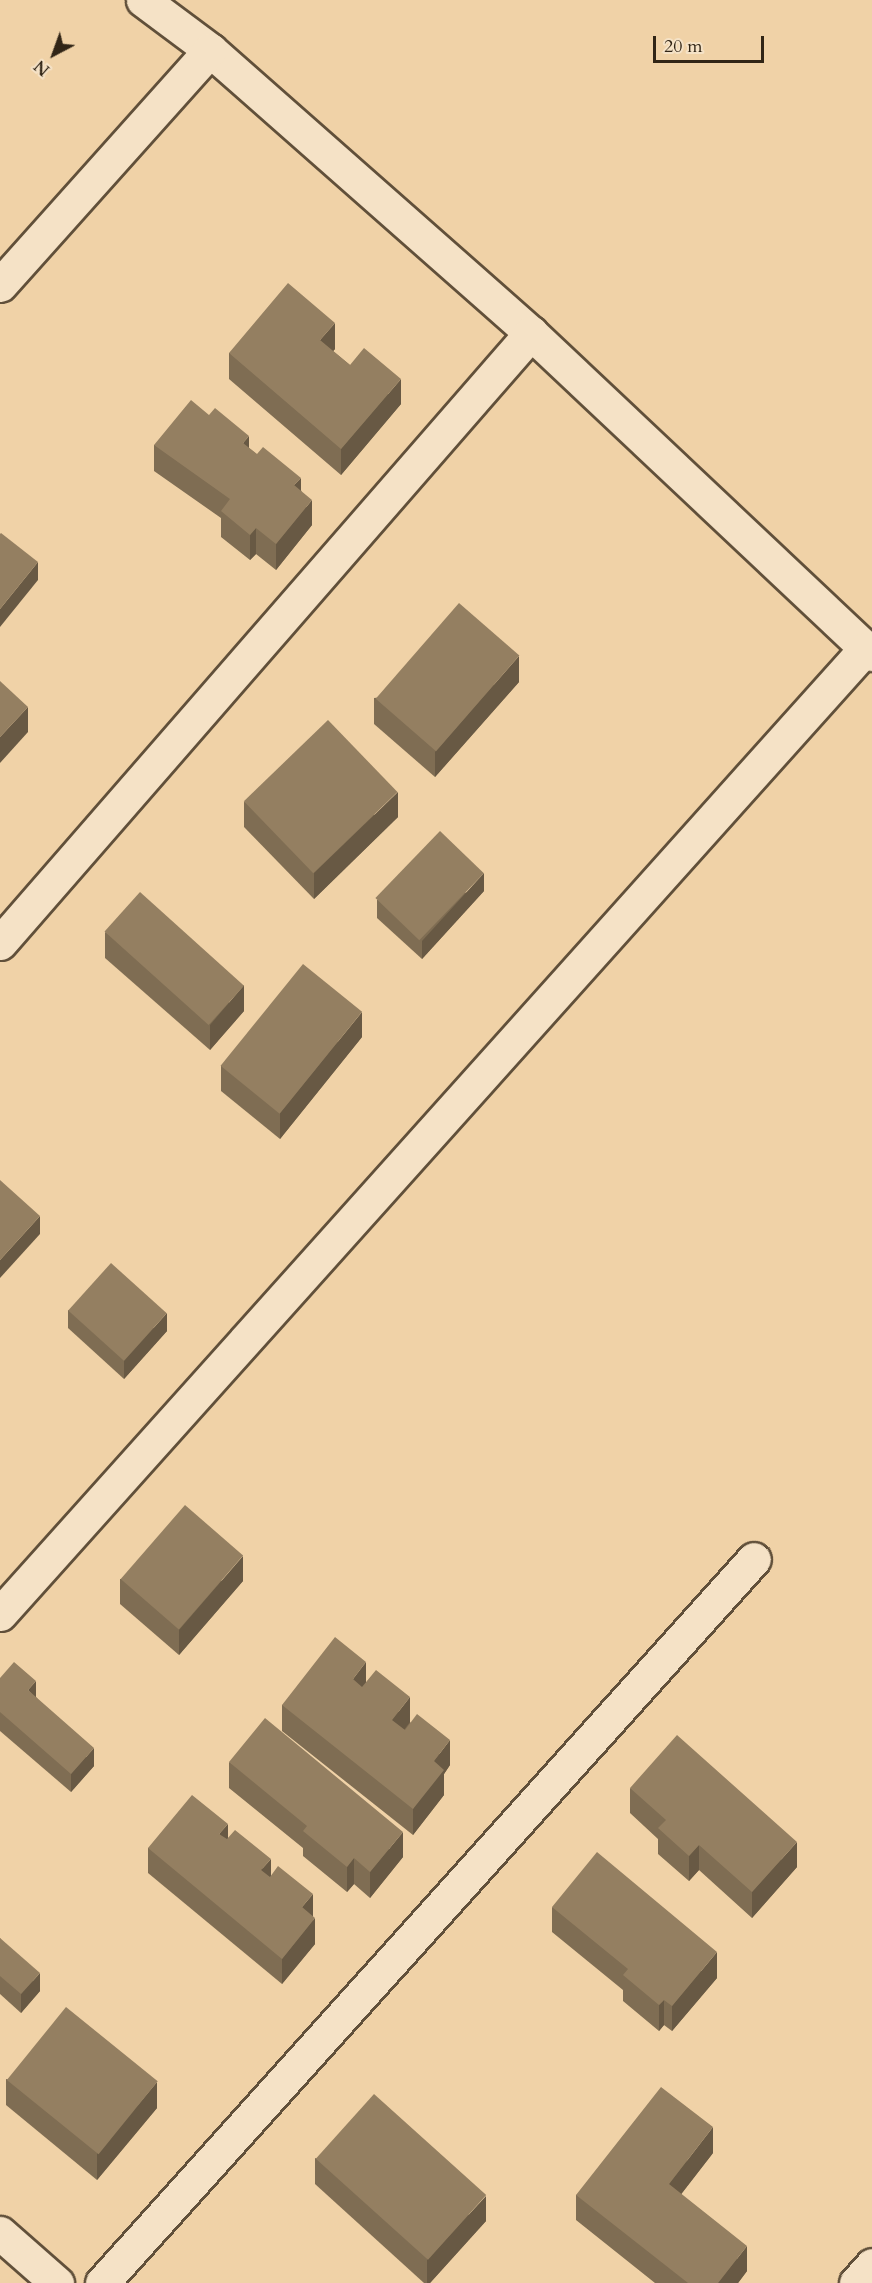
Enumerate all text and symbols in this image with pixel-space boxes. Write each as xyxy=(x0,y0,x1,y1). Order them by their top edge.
north arrow xyxy=(24,24,84,84)
scale bar xyxy=(656,24,767,62)
text: 20 m xyxy=(664,34,703,59)
text: N xyxy=(30,55,55,80)

